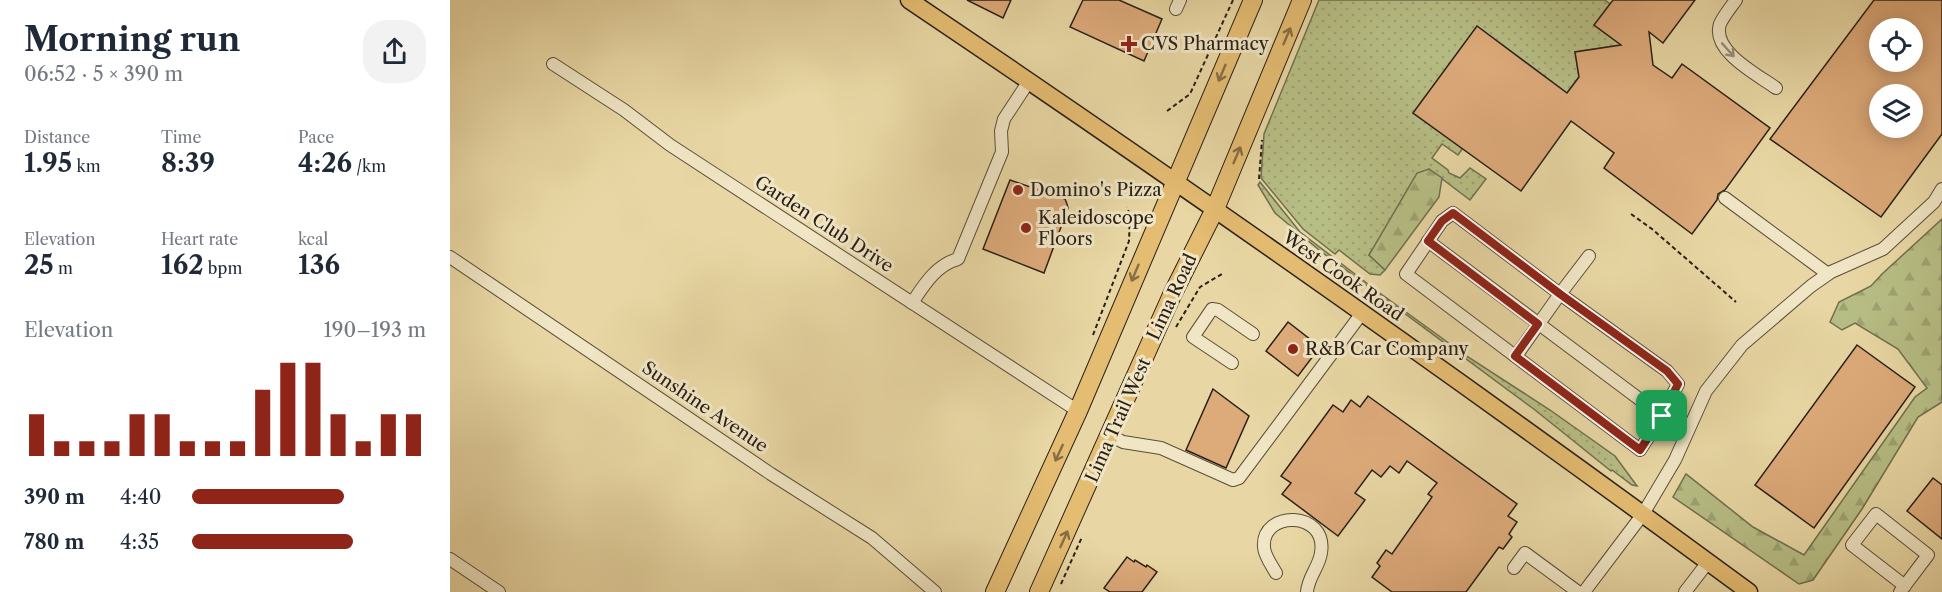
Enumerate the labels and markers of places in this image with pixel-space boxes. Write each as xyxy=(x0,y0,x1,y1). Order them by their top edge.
place label: CVS Pharmacy xyxy=(1141,33,1270,55)
marker: CVS Pharmacy xyxy=(1122,37,1136,51)
place label: Domino's Pizza xyxy=(1030,179,1162,201)
marker: Domino's Pizza xyxy=(1011,183,1025,197)
place label: Kaleidoscope Floors xyxy=(1038,207,1154,250)
marker: Kaleidoscope Floors xyxy=(1019,221,1033,235)
place label: R&B Car Company xyxy=(1305,338,1469,360)
marker: R&B Car Company xyxy=(1286,342,1300,356)
pin xyxy=(1636,390,1687,441)

